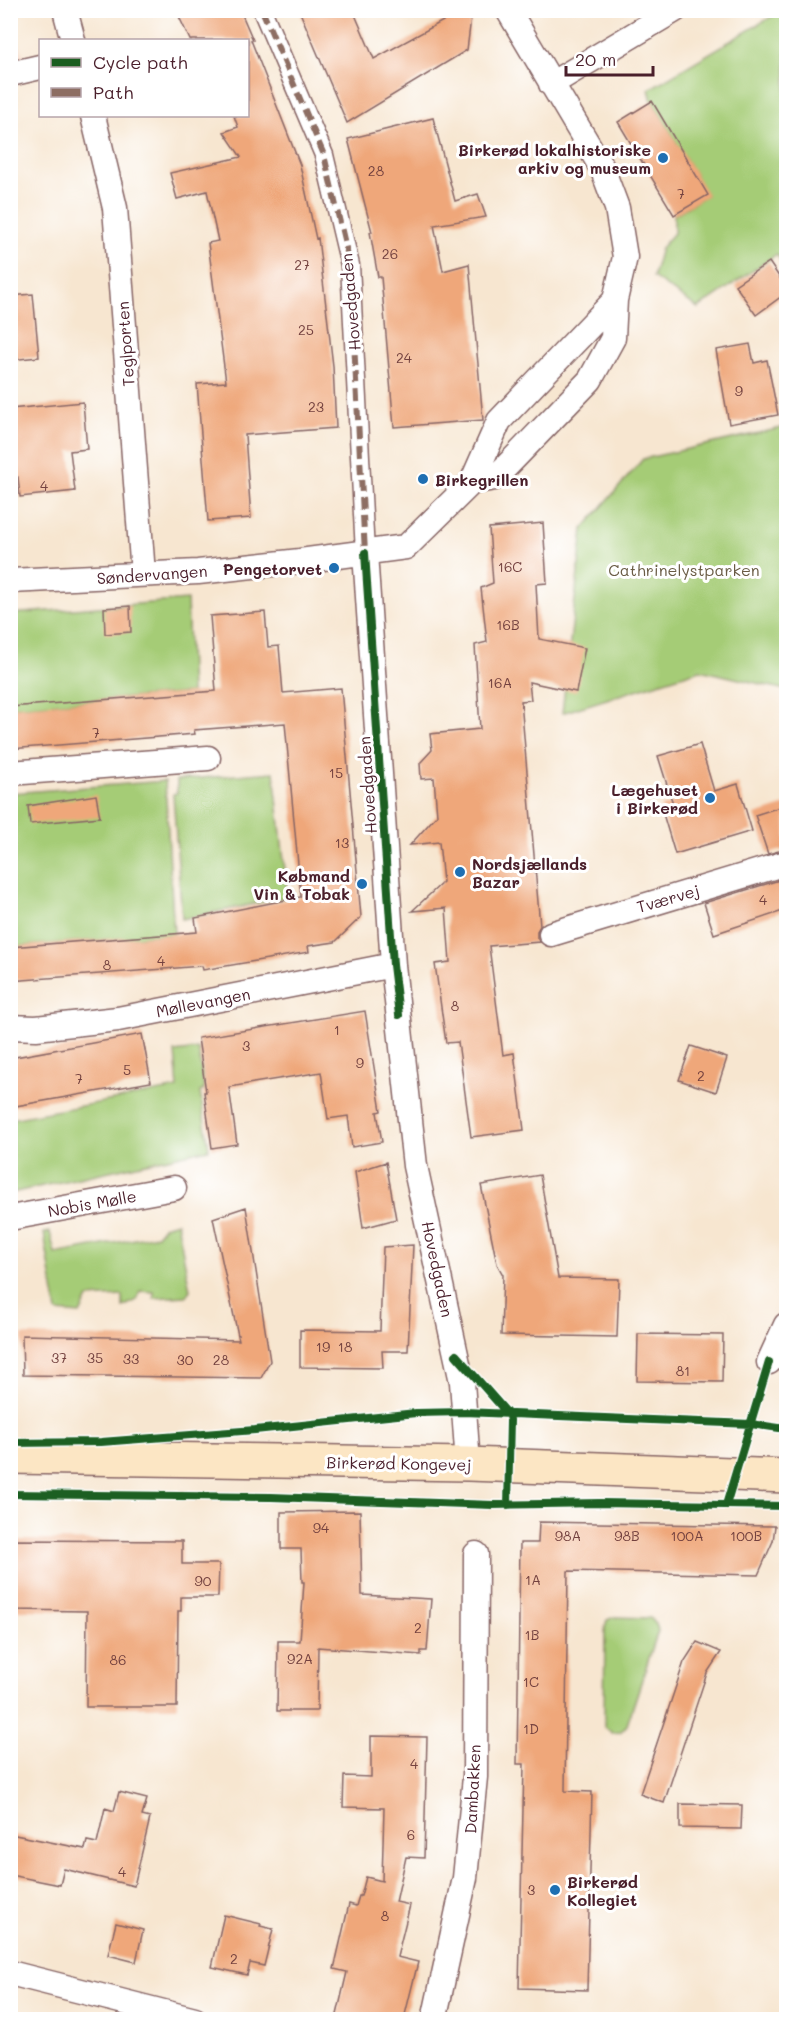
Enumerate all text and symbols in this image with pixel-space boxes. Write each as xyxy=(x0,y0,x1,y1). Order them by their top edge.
legend xyxy=(39,39,249,117)
scale bar xyxy=(566,39,653,77)
text: 20 m xyxy=(575,47,616,71)
text: Cycle path xyxy=(93,50,188,74)
text: Path xyxy=(93,80,133,104)
place label: Birkerød lokalhistoriske arkiv og museum xyxy=(458,139,651,178)
marker: Birkerød lokalhistoriske arkiv og museum xyxy=(656,151,670,165)
house number: 28 xyxy=(368,161,384,180)
house number: 7 xyxy=(677,184,685,203)
house number: 26 xyxy=(382,244,398,263)
street label: Hovedgaden xyxy=(335,252,365,352)
house number: 27 xyxy=(294,255,310,274)
street label: Teglporten xyxy=(112,301,138,387)
house number: 25 xyxy=(298,320,314,339)
house number: 24 xyxy=(396,348,413,367)
house number: 9 xyxy=(735,381,743,400)
house number: 23 xyxy=(308,397,324,416)
place label: Birkegrillen xyxy=(435,469,528,490)
marker: Birkegrillen xyxy=(416,472,430,486)
house number: 4 xyxy=(40,476,49,495)
house number: 16C xyxy=(498,557,522,576)
place label: Pengetorvet xyxy=(223,558,322,579)
park label: Cathrinelystparken xyxy=(608,559,760,580)
street label: Søndervangen xyxy=(96,560,208,588)
marker: Pengetorvet xyxy=(327,561,341,575)
house number: 16B xyxy=(496,615,520,634)
house number: 16A xyxy=(488,673,512,692)
house number: 7 xyxy=(92,723,100,742)
street label: Hovedgaden xyxy=(353,736,381,834)
house number: 15 xyxy=(329,763,343,782)
place label: Lægehuset i Birkerød xyxy=(611,779,698,818)
marker: Lægehuset i Birkerød xyxy=(703,791,717,805)
house number: 13 xyxy=(335,833,349,852)
place label: Nordsjællands Bazar xyxy=(472,853,587,892)
place label: Købmand Vin & Tobak xyxy=(254,865,350,904)
marker: Nordsjællands Bazar xyxy=(453,865,467,879)
marker: Købmand Vin & Tobak xyxy=(355,877,369,891)
street label: Tværvej xyxy=(634,879,702,917)
house number: 4 xyxy=(759,890,768,909)
house number: 4 xyxy=(157,951,166,970)
house number: 8 xyxy=(103,955,111,974)
street label: Møllevangen xyxy=(154,983,252,1021)
house number: 8 xyxy=(451,996,459,1015)
house number: 1 xyxy=(334,1020,340,1039)
house number: 3 xyxy=(242,1036,250,1055)
house number: 9 xyxy=(356,1053,364,1072)
house number: 5 xyxy=(123,1060,131,1079)
house number: 2 xyxy=(697,1066,705,1085)
house number: 7 xyxy=(75,1069,83,1088)
street label: Nobis Mølle xyxy=(46,1185,138,1221)
street label: Hovedgaden xyxy=(418,1219,458,1319)
house number: 19 xyxy=(316,1337,330,1356)
house number: 18 xyxy=(338,1337,352,1356)
house number: 37 xyxy=(51,1348,67,1367)
house number: 35 xyxy=(87,1348,103,1367)
house number: 33 xyxy=(123,1349,139,1368)
house number: 30 xyxy=(177,1350,194,1369)
house number: 28 xyxy=(213,1350,229,1369)
house number: 81 xyxy=(676,1361,690,1380)
street label: Birkerød Kongevej xyxy=(326,1451,472,1475)
house number: 94 xyxy=(313,1518,330,1537)
house number: 98A xyxy=(555,1526,581,1545)
house number: 98B xyxy=(614,1526,640,1545)
house number: 100A xyxy=(670,1526,704,1545)
house number: 100B xyxy=(730,1526,762,1545)
house number: 1A xyxy=(525,1570,541,1589)
house number: 90 xyxy=(195,1571,212,1590)
house number: 2 xyxy=(414,1618,422,1637)
house number: 1B xyxy=(525,1625,539,1644)
house number: 92A xyxy=(287,1649,313,1668)
house number: 86 xyxy=(110,1650,126,1669)
house number: 1C xyxy=(523,1672,539,1691)
house number: 1D xyxy=(523,1719,539,1738)
street label: Dambakken xyxy=(459,1744,485,1834)
house number: 4 xyxy=(410,1754,419,1773)
house number: 6 xyxy=(407,1825,415,1844)
house number: 4 xyxy=(118,1862,127,1881)
place label: Birkerød Kollegiet xyxy=(567,1871,638,1910)
house number: 3 xyxy=(527,1880,535,1899)
marker: Birkerød Kollegiet xyxy=(548,1883,562,1897)
house number: 8 xyxy=(381,1906,389,1925)
house number: 2 xyxy=(230,1949,238,1968)

